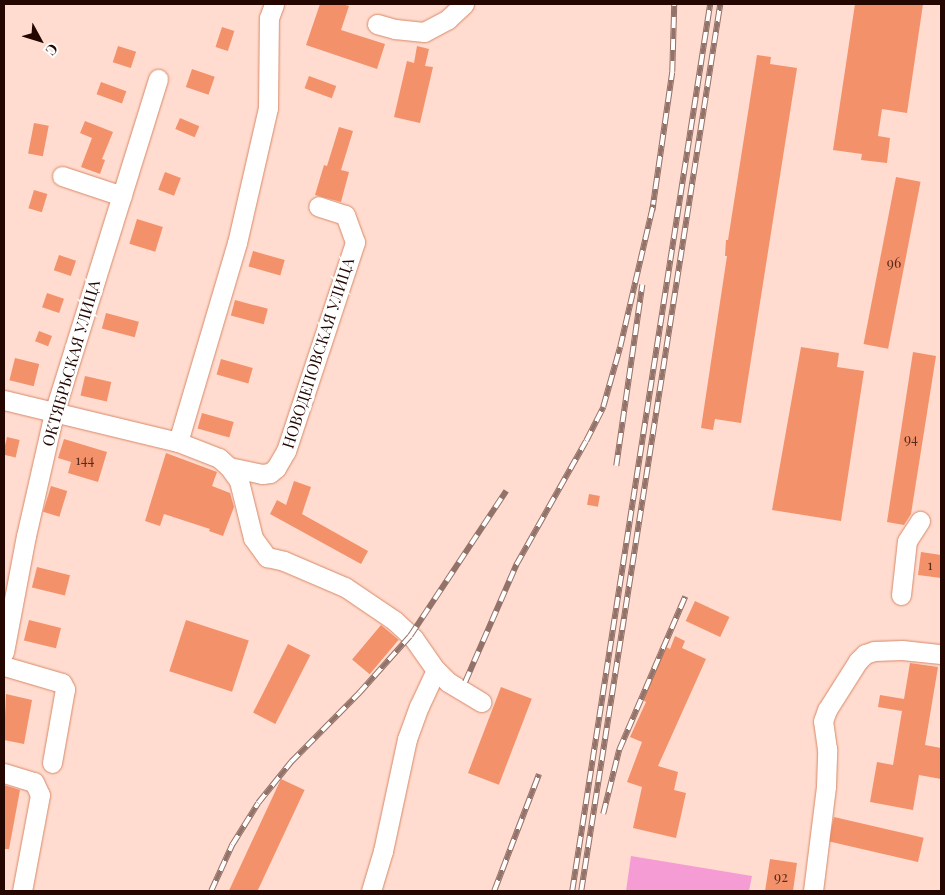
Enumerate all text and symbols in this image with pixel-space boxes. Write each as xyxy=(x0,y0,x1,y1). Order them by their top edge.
north arrow xyxy=(15,15,65,65)
text: С xyxy=(42,40,63,60)
street label: НОВОДЕПОВСКАЯ УЛИЦА xyxy=(278,255,358,451)
house number: 96 xyxy=(887,255,901,271)
street label: ОКТЯБРЬСКАЯ УЛИЦА xyxy=(38,278,104,448)
house number: 94 xyxy=(904,431,918,447)
house number: 144 xyxy=(75,452,95,468)
house number: 1 xyxy=(927,557,933,573)
house number: 92 xyxy=(774,869,788,885)

